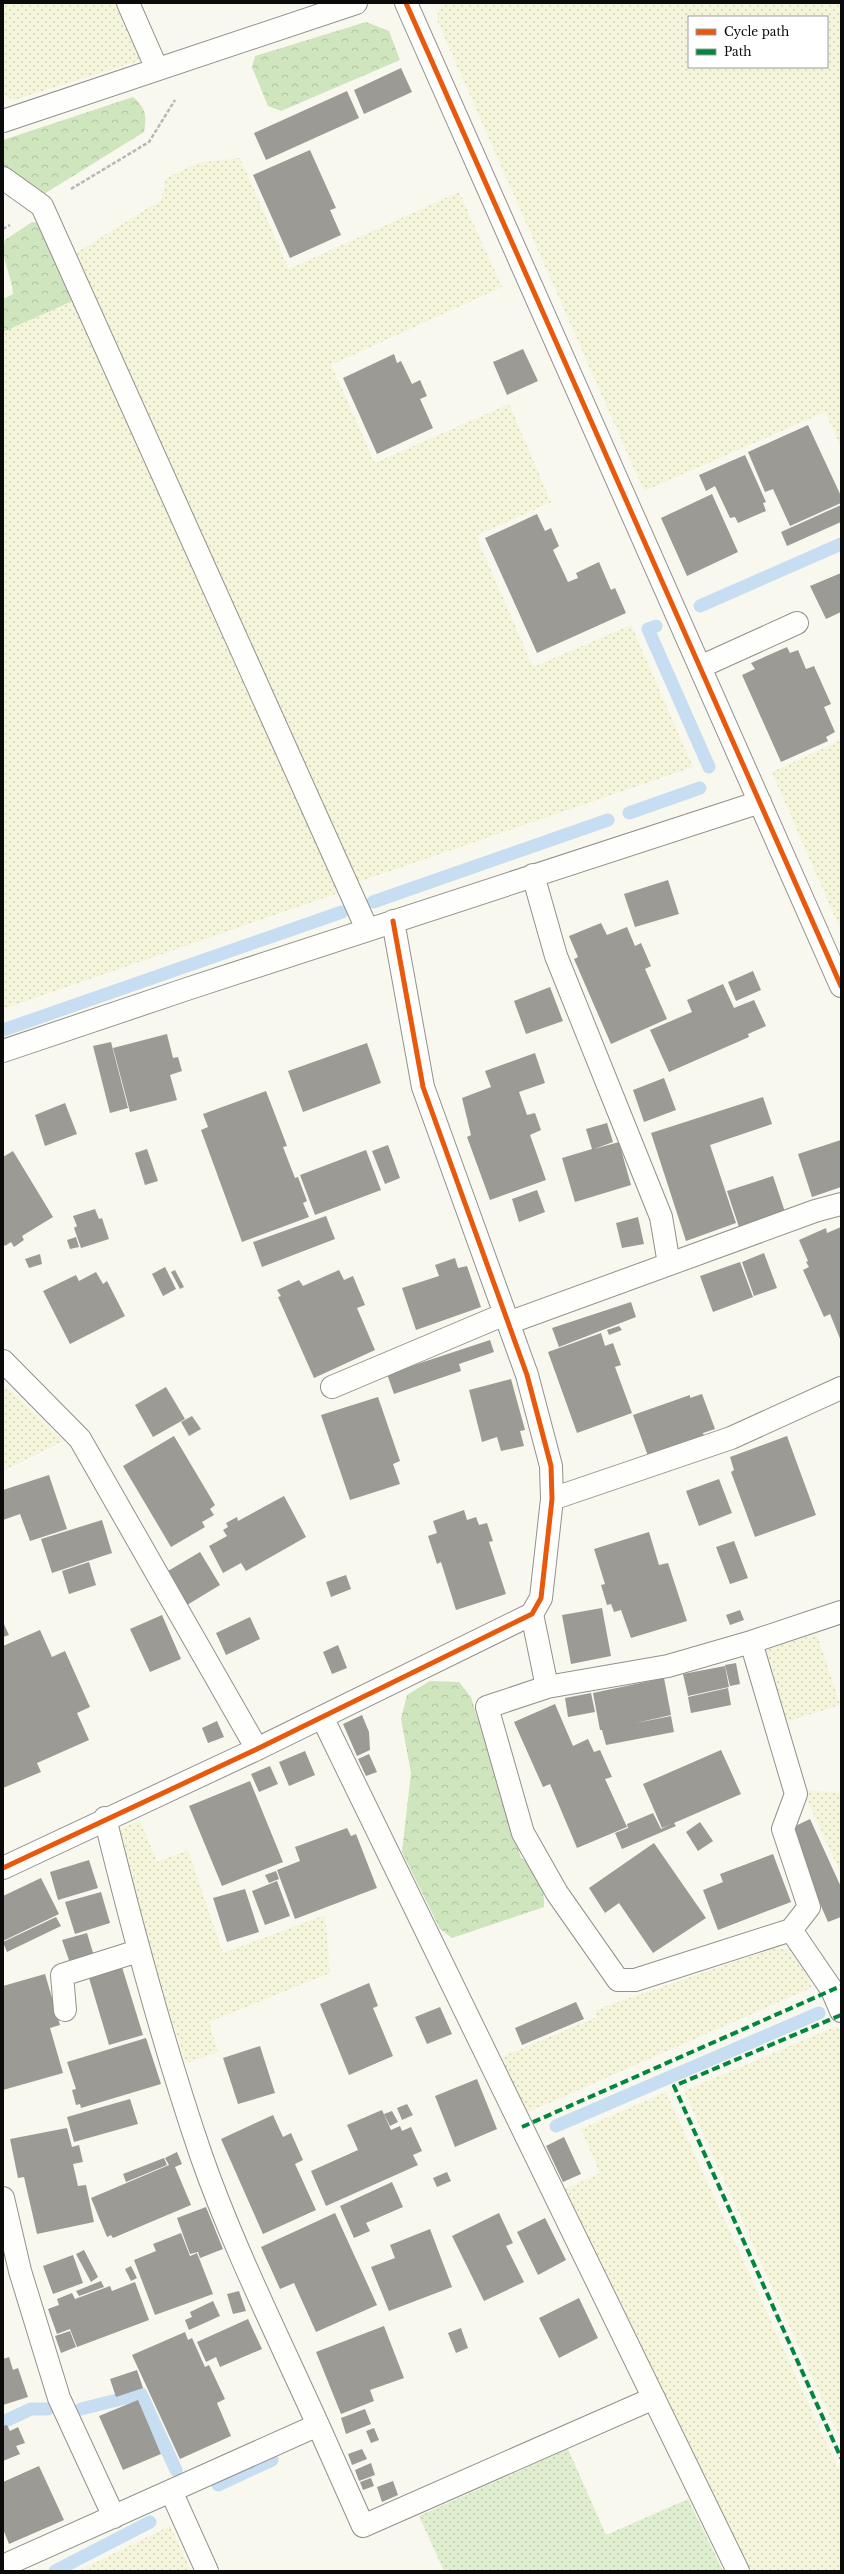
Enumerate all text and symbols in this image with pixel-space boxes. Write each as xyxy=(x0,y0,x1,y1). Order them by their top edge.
legend xyxy=(688,16,828,68)
text: Cycle path xyxy=(724,24,789,39)
text: Path xyxy=(724,44,752,59)

